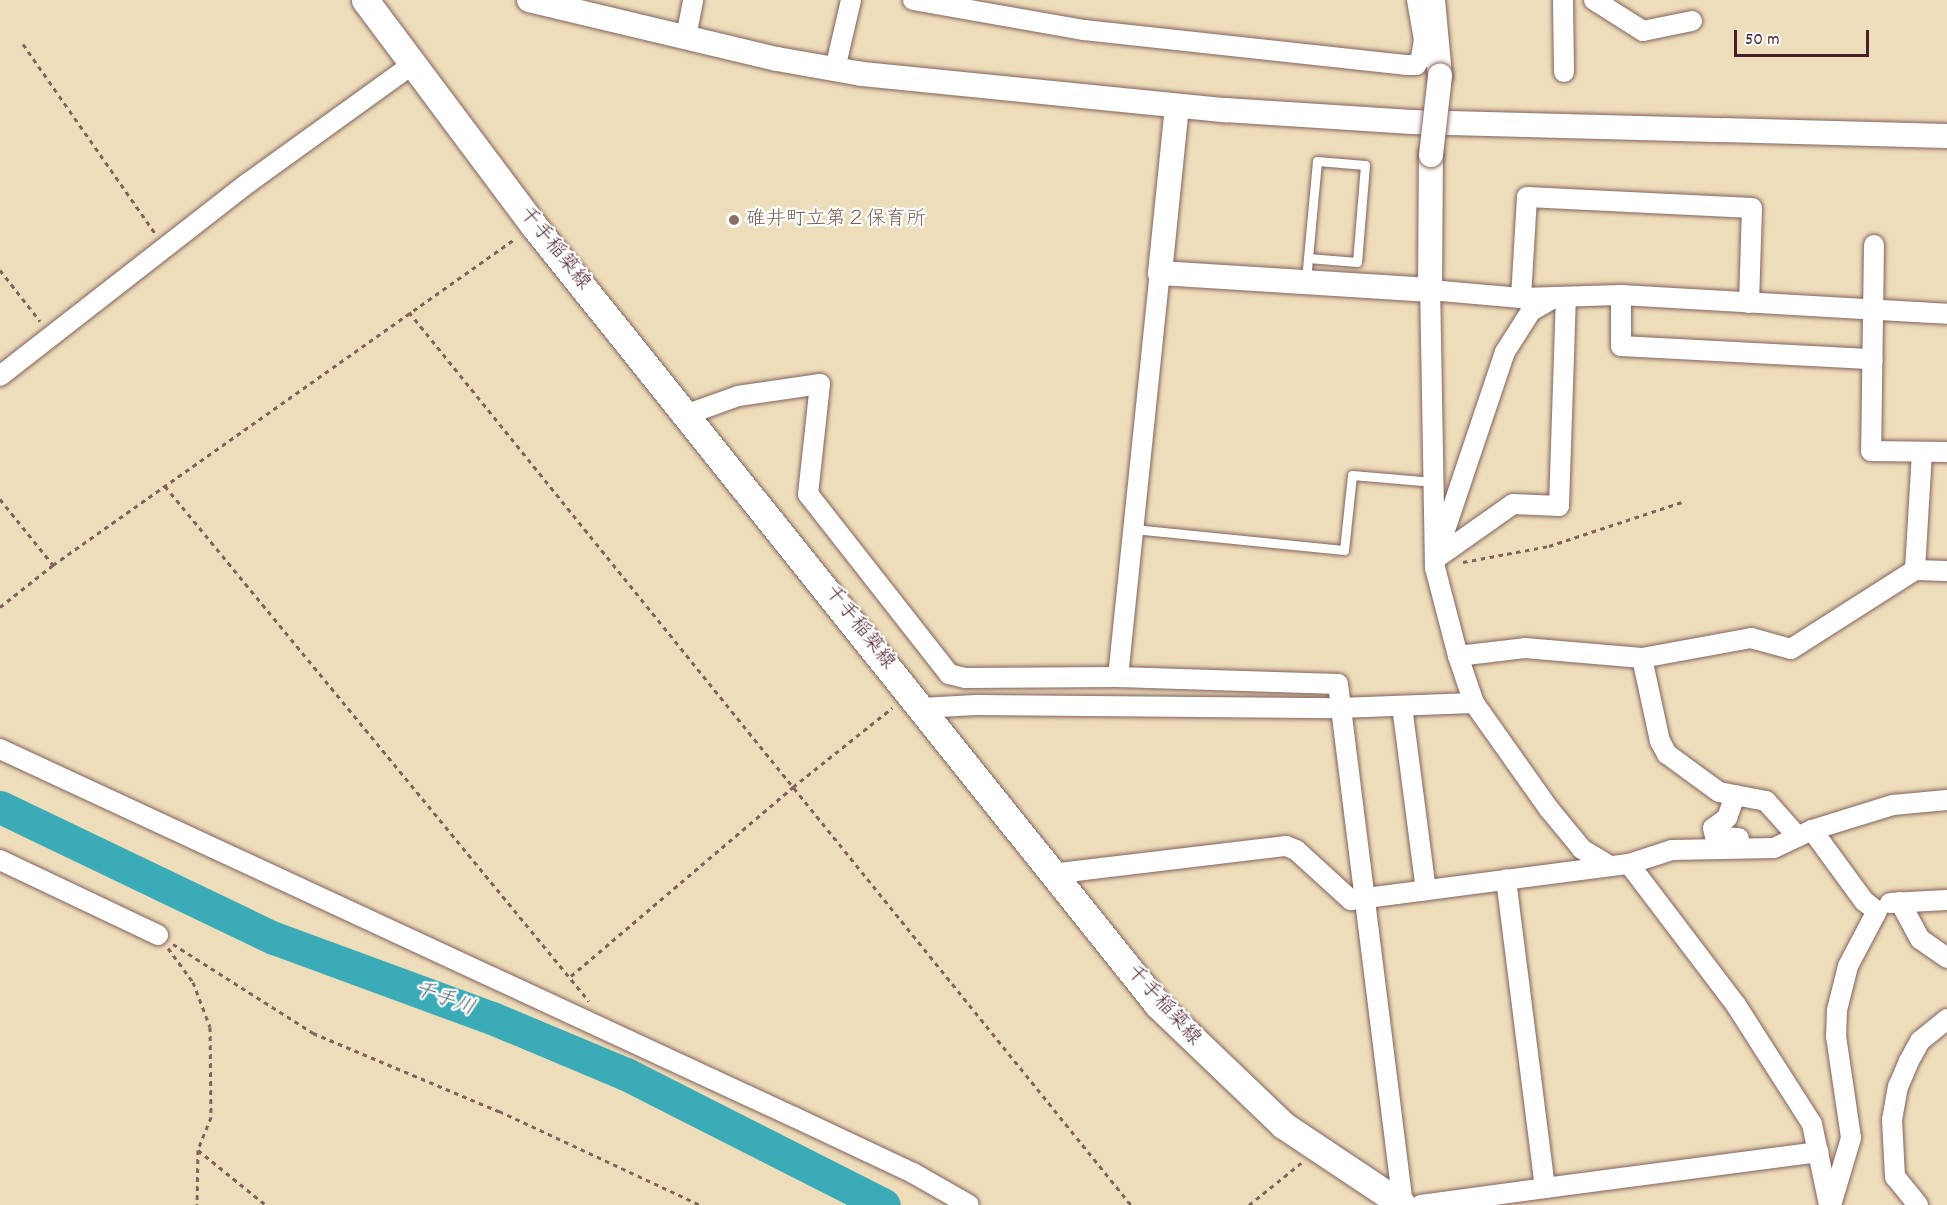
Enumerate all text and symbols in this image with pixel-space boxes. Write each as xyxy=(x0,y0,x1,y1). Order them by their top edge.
scale bar xyxy=(1737,18,1872,56)
text: 50 m xyxy=(1745,28,1780,53)
street label: 千手稲築線 xyxy=(513,203,595,295)
place label: 碓井町立第２保育所 xyxy=(746,208,926,232)
marker: 碓井町立第２保育所 xyxy=(727,213,741,227)
street label: 千手稲築線 xyxy=(819,581,899,675)
street label: 千手稲築線 xyxy=(1121,961,1205,1051)
water label: 千手川 xyxy=(410,977,478,1023)

